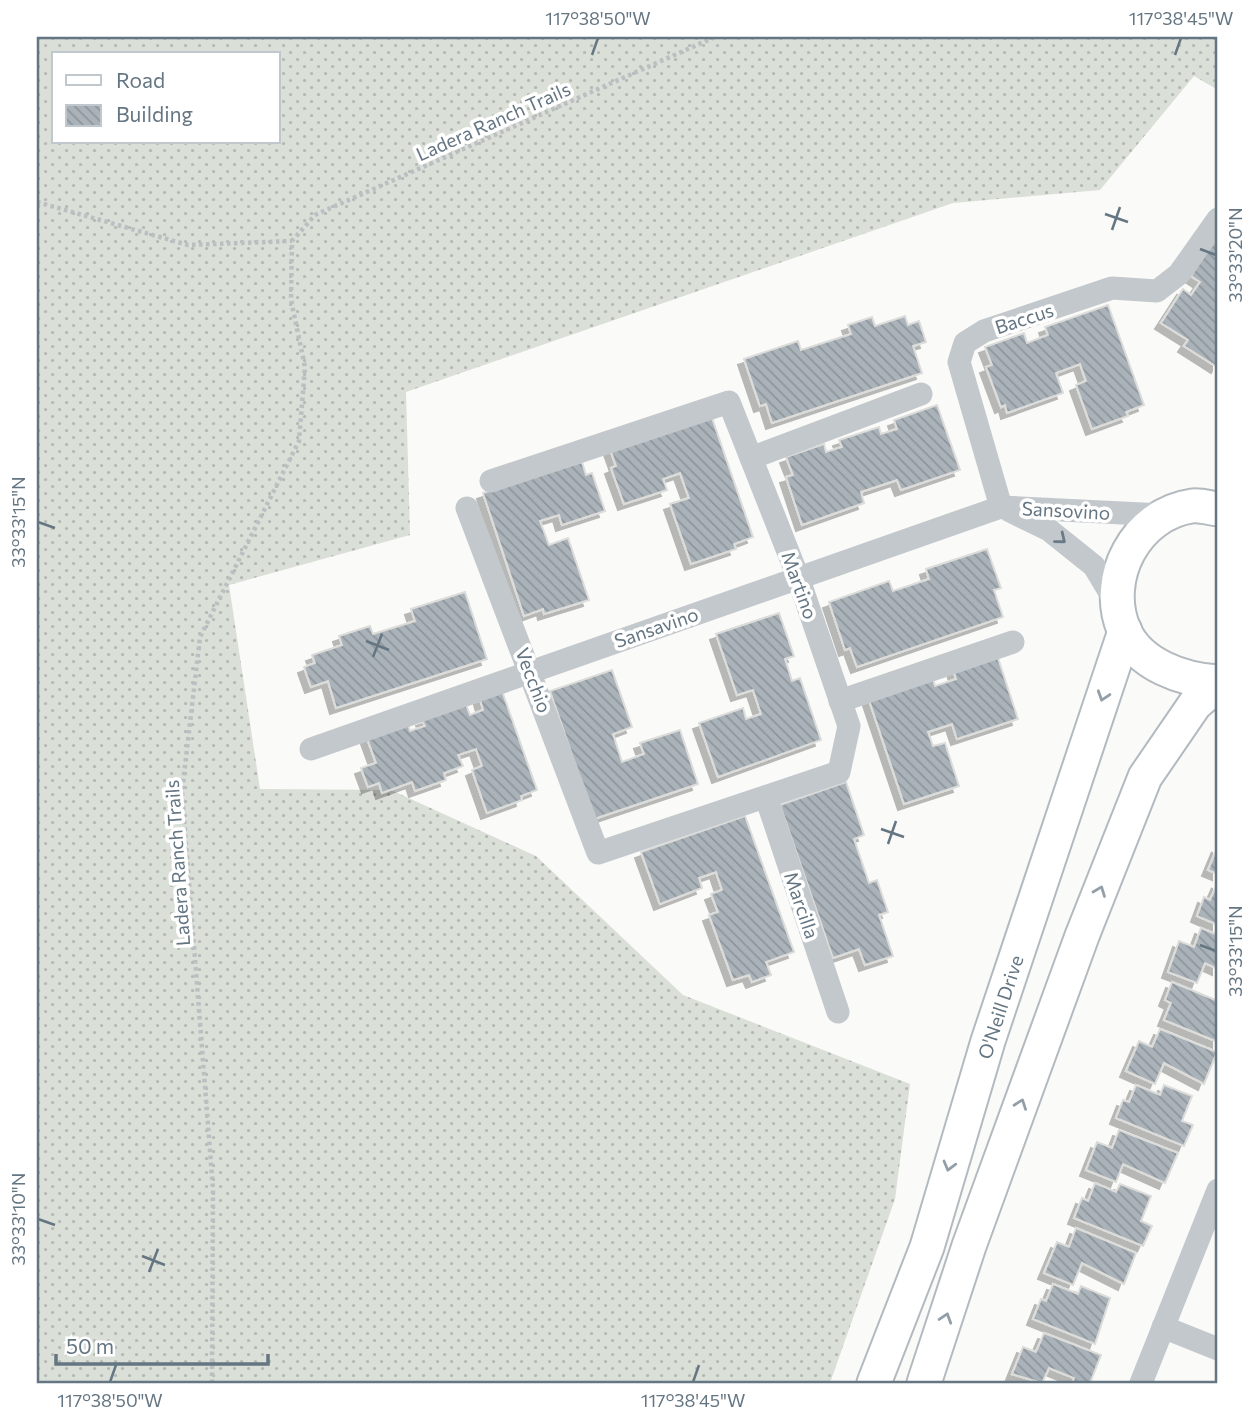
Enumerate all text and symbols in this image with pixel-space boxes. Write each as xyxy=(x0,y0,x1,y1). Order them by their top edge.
text: 117°38'50"W xyxy=(545,7,651,29)
text: 117°38'45"W xyxy=(1129,7,1233,29)
legend xyxy=(52,52,280,144)
text: Road xyxy=(116,67,165,92)
street label: Ladera Ranch Trails xyxy=(412,77,574,165)
text: Building xyxy=(116,101,193,126)
text: 33°33'20"N xyxy=(1224,208,1246,302)
street label: Baccus xyxy=(992,298,1056,338)
text: 33°33'15"N xyxy=(7,476,29,568)
street label: Sansovino xyxy=(1021,496,1111,524)
one-way arrow xyxy=(1052,531,1065,543)
street label: Martino xyxy=(777,548,823,622)
street label: Sansavino xyxy=(611,602,701,652)
street label: Vecchio xyxy=(511,644,557,716)
one-way arrow xyxy=(1097,689,1111,702)
street label: Ladera Ranch Trails xyxy=(160,779,194,947)
street label: Marcilla xyxy=(780,869,824,941)
one-way arrow xyxy=(1092,885,1106,897)
text: 33°33'15"N xyxy=(1224,905,1246,997)
street label: O'Neill Drive xyxy=(972,952,1028,1062)
one-way arrow xyxy=(1013,1098,1027,1110)
one-way arrow xyxy=(943,1160,958,1172)
text: 33°33'10"N xyxy=(7,1173,29,1265)
one-way arrow xyxy=(938,1313,952,1325)
scale bar xyxy=(56,1322,268,1366)
text: 50 m xyxy=(66,1333,114,1358)
text: 117°38'50"W xyxy=(57,1389,163,1411)
text: 117°38'45"W xyxy=(641,1389,745,1411)

